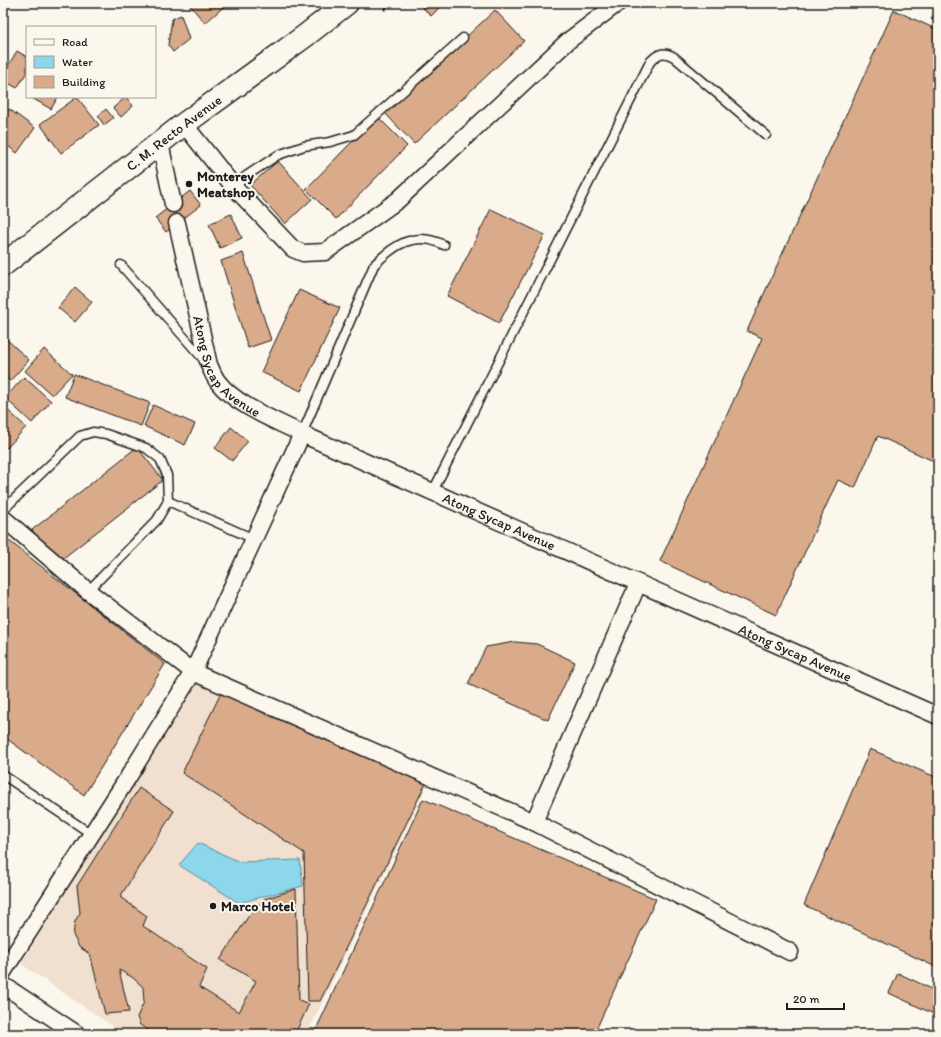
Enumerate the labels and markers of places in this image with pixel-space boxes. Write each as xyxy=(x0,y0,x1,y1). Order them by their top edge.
place label: Monterey Meatshop xyxy=(197,168,256,201)
marker: Monterey Meatshop xyxy=(184,179,194,189)
place label: Marco Hotel xyxy=(221,898,295,915)
marker: Marco Hotel xyxy=(208,901,218,911)

